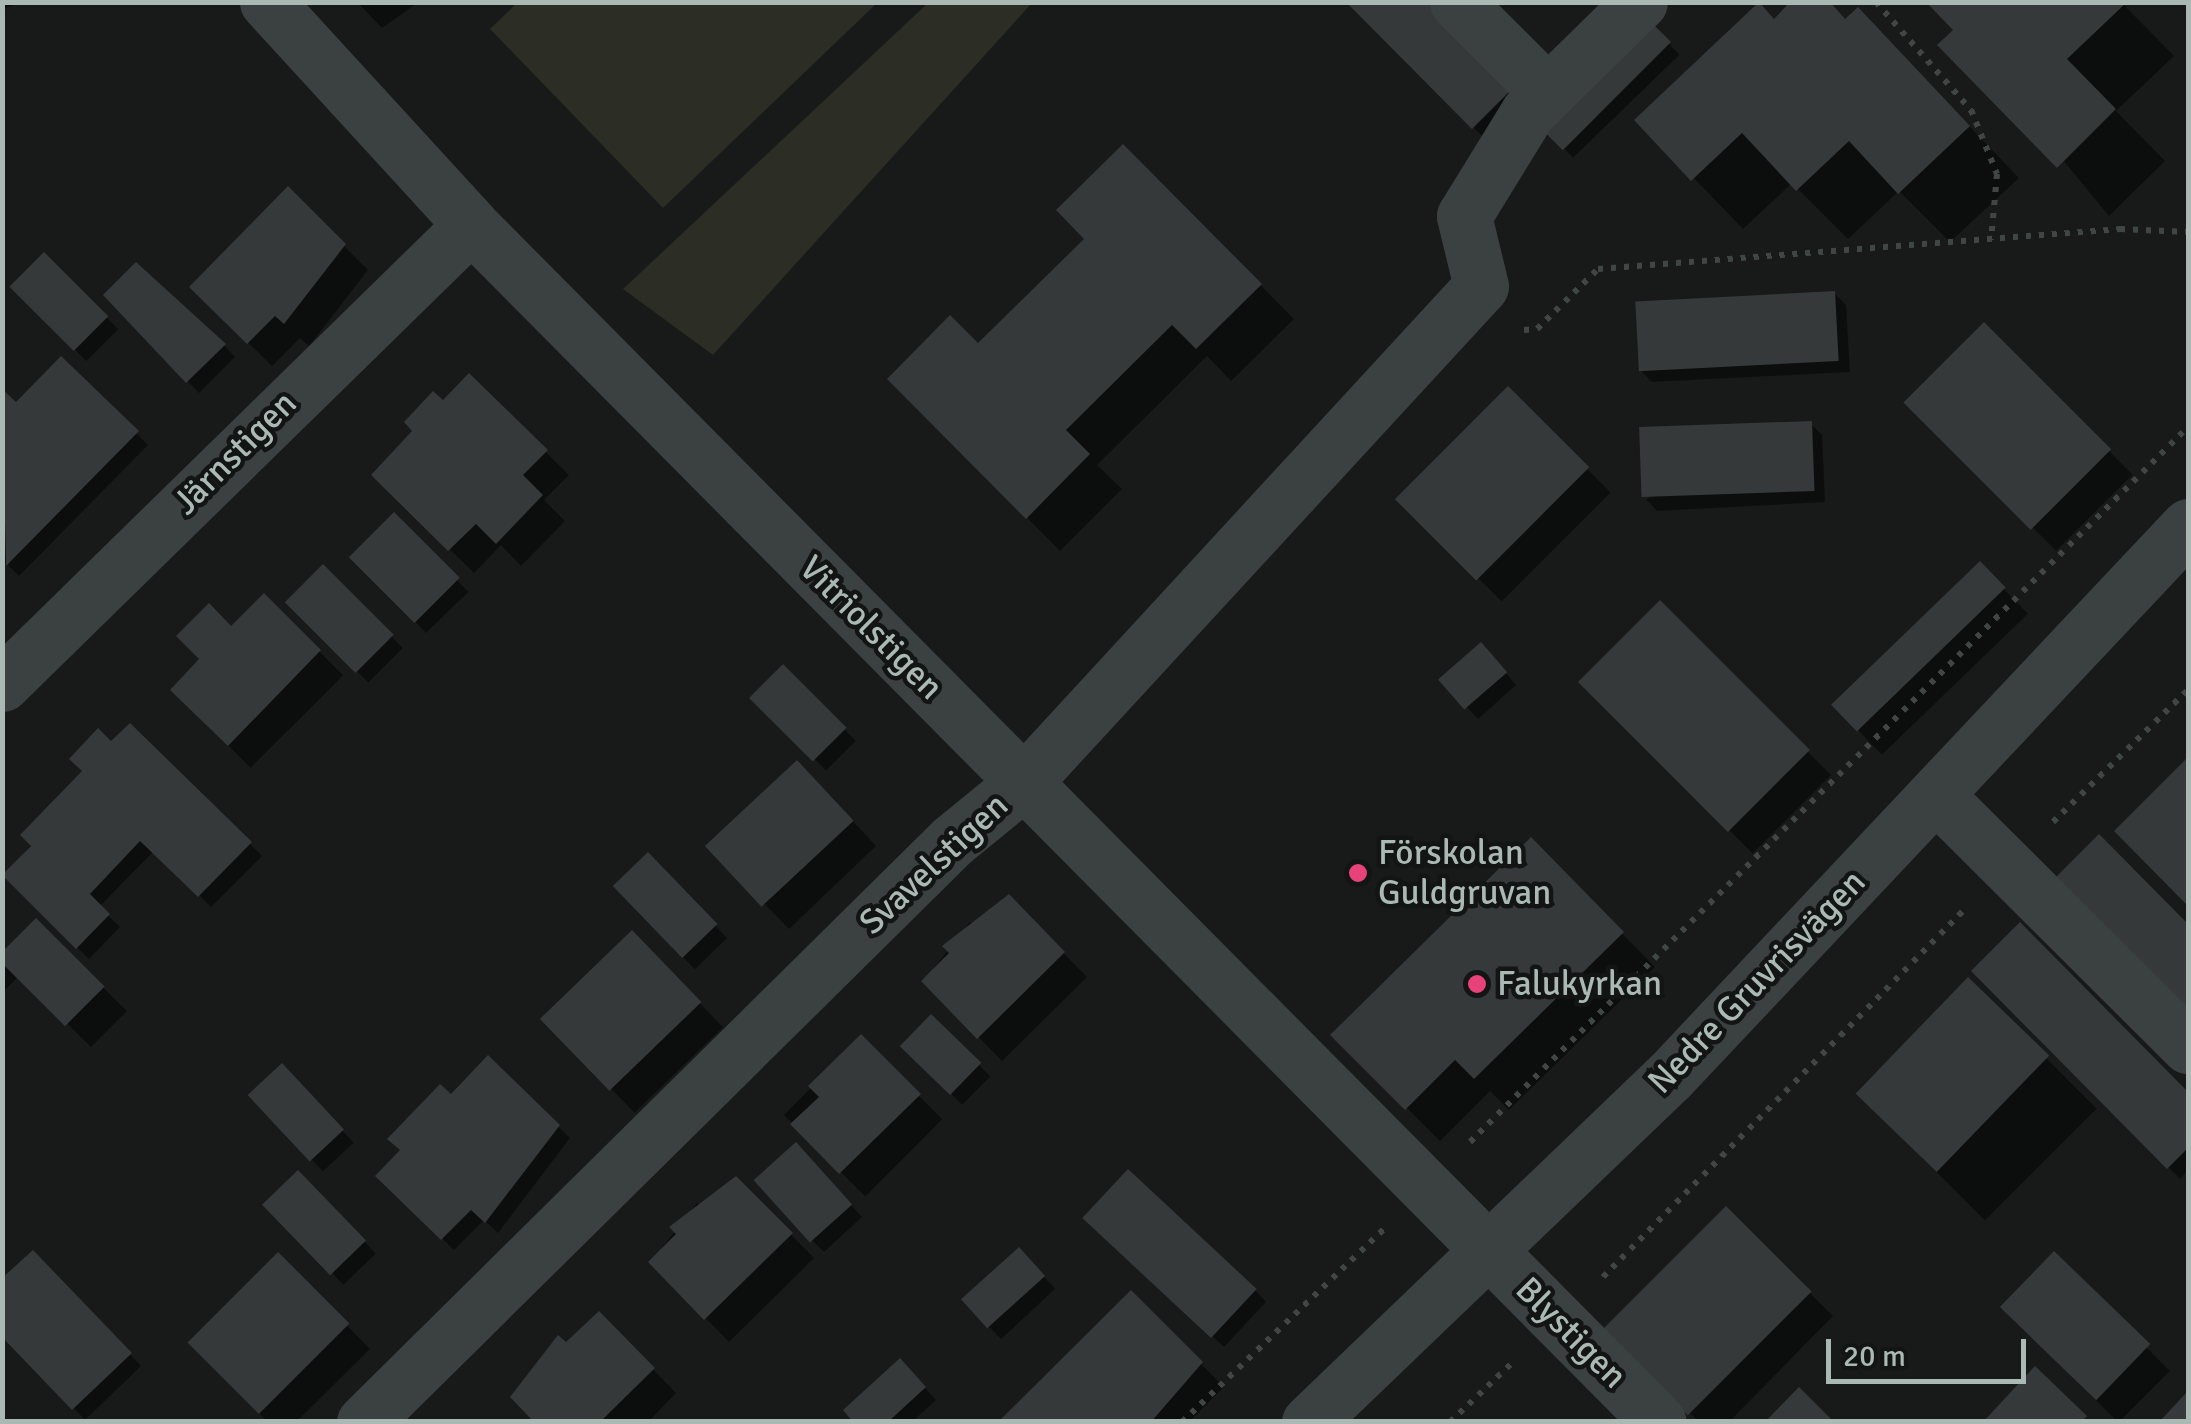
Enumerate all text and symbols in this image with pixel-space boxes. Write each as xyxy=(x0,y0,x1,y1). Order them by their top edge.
street label: Järnstigen xyxy=(165,383,305,523)
street label: Vitriolstigen xyxy=(791,548,951,708)
street label: Svavelstigen xyxy=(851,785,1017,943)
place label: Förskolan Guldgruvan xyxy=(1378,832,1551,914)
street label: Nedre Gruvrisvägen xyxy=(1640,861,1874,1103)
marker: Förskolan Guldgruvan xyxy=(1347,862,1369,884)
place label: Falukyrkan xyxy=(1497,963,1662,1005)
marker: Falukyrkan xyxy=(1466,973,1488,995)
street label: Blystigen xyxy=(1507,1269,1635,1397)
scale bar xyxy=(1831,1319,2031,1381)
text: 20 m xyxy=(1843,1338,1906,1375)

